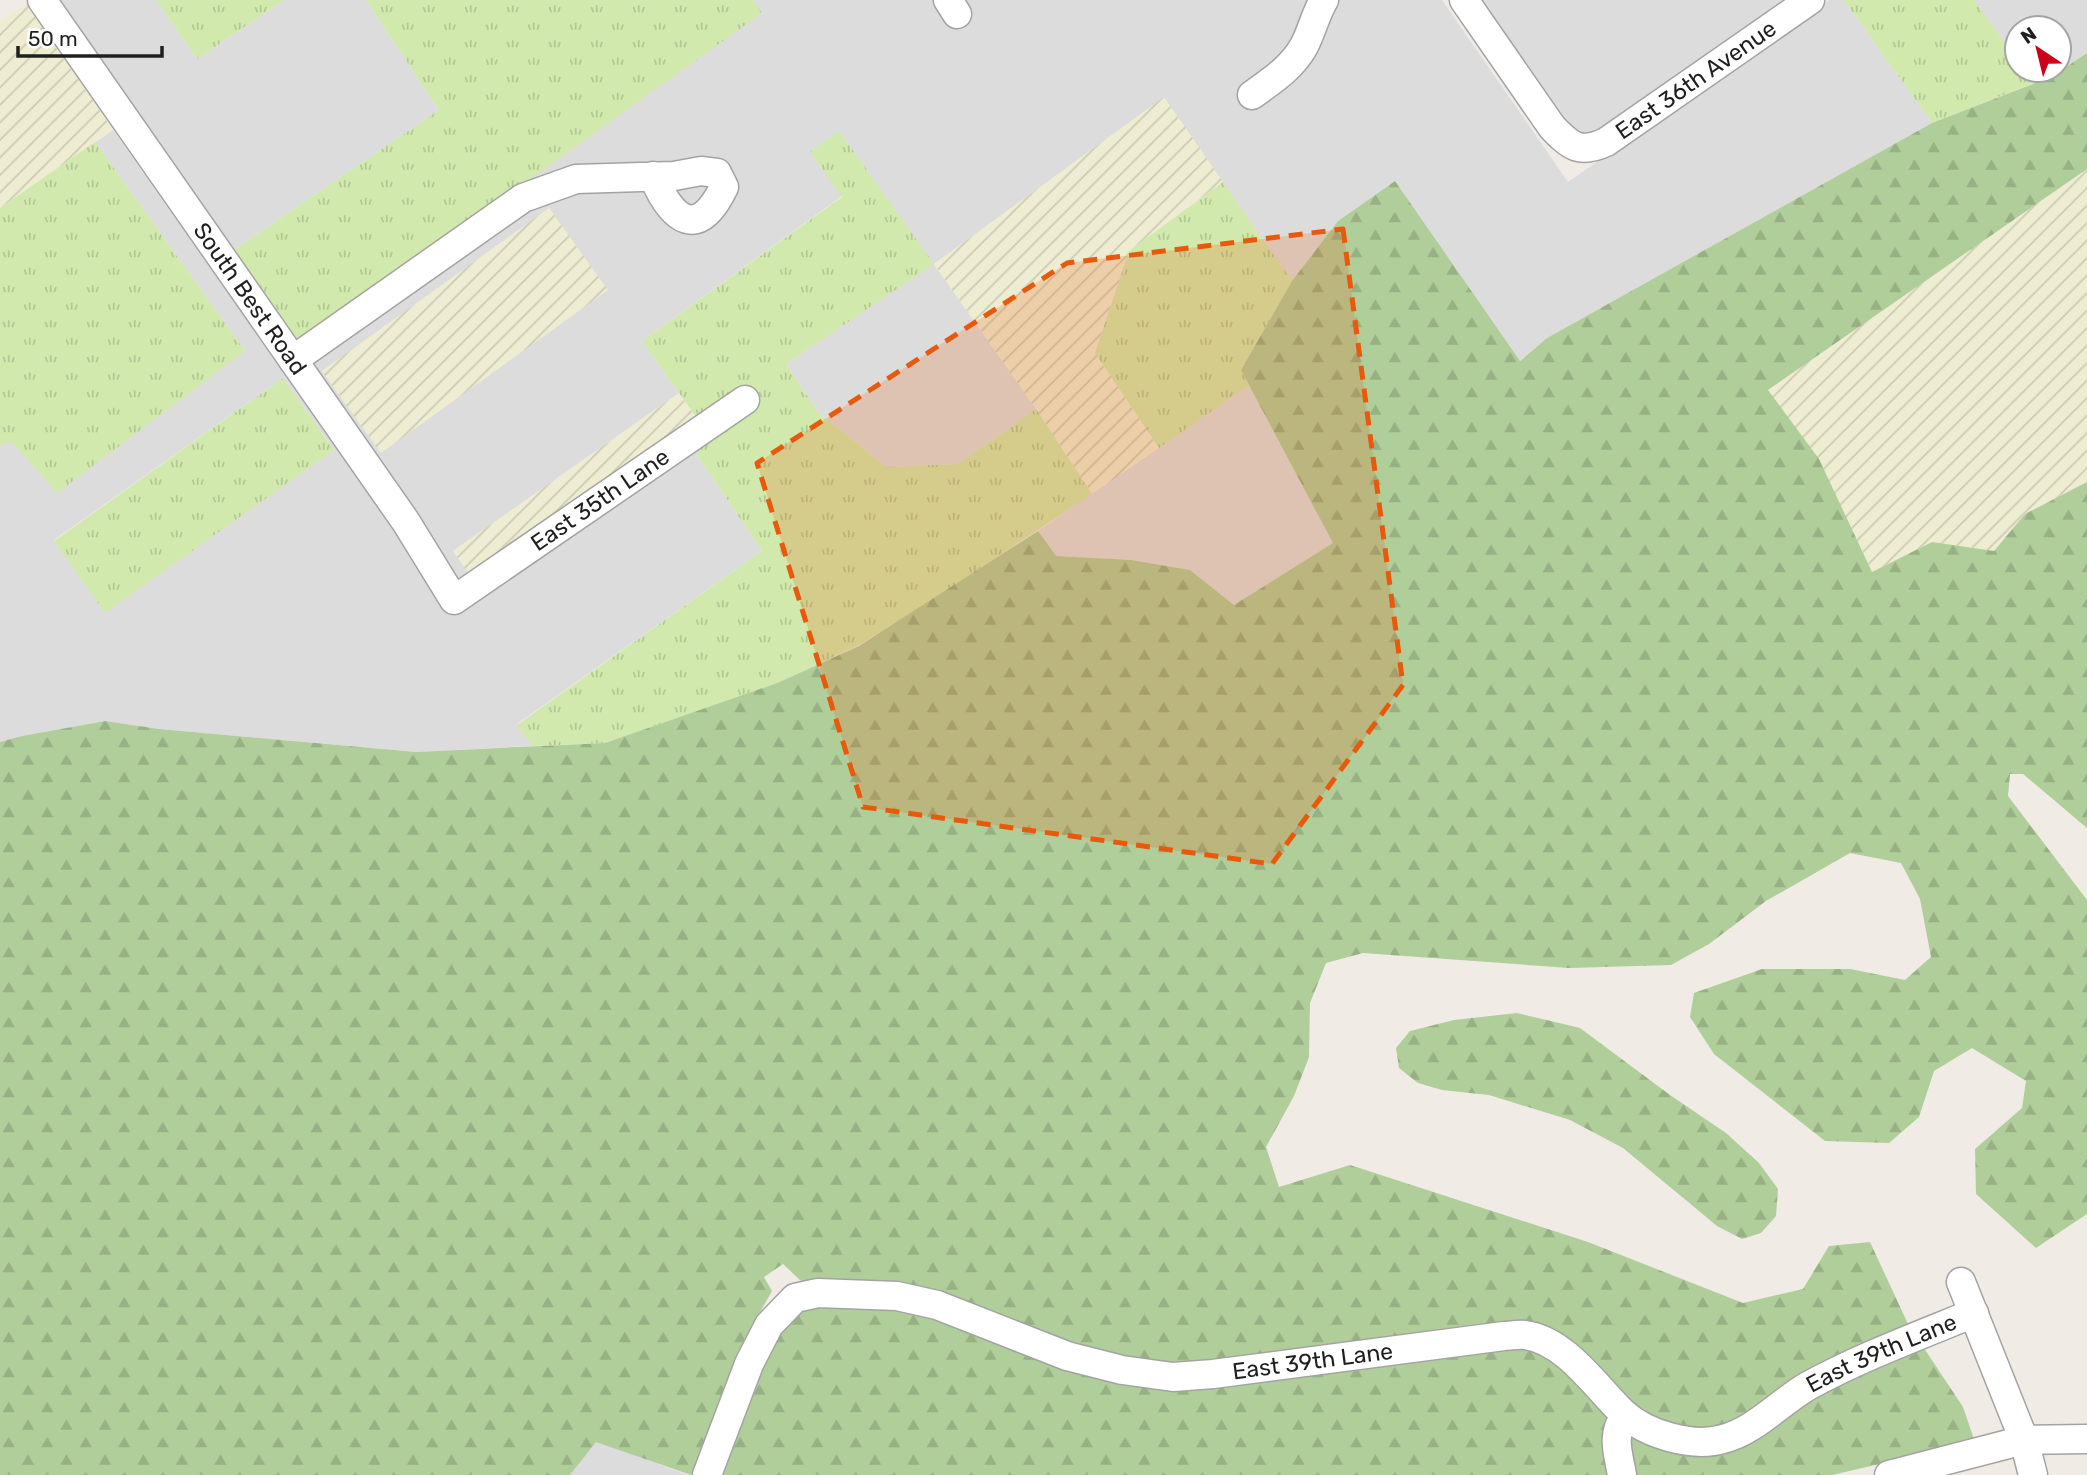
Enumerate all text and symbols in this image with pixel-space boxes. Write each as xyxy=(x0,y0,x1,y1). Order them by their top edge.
scale bar xyxy=(18,14,161,58)
street label: East 36th Avenue xyxy=(1610,14,1781,145)
north arrow xyxy=(2003,14,2073,84)
text: N xyxy=(2016,22,2041,49)
text: 50 m xyxy=(28,26,78,51)
street label: South Best Road xyxy=(187,217,313,380)
street label: East 35th Lane xyxy=(525,442,674,557)
street label: East 39th Lane xyxy=(1801,1308,1961,1398)
street label: East 39th Lane xyxy=(1231,1337,1395,1385)

